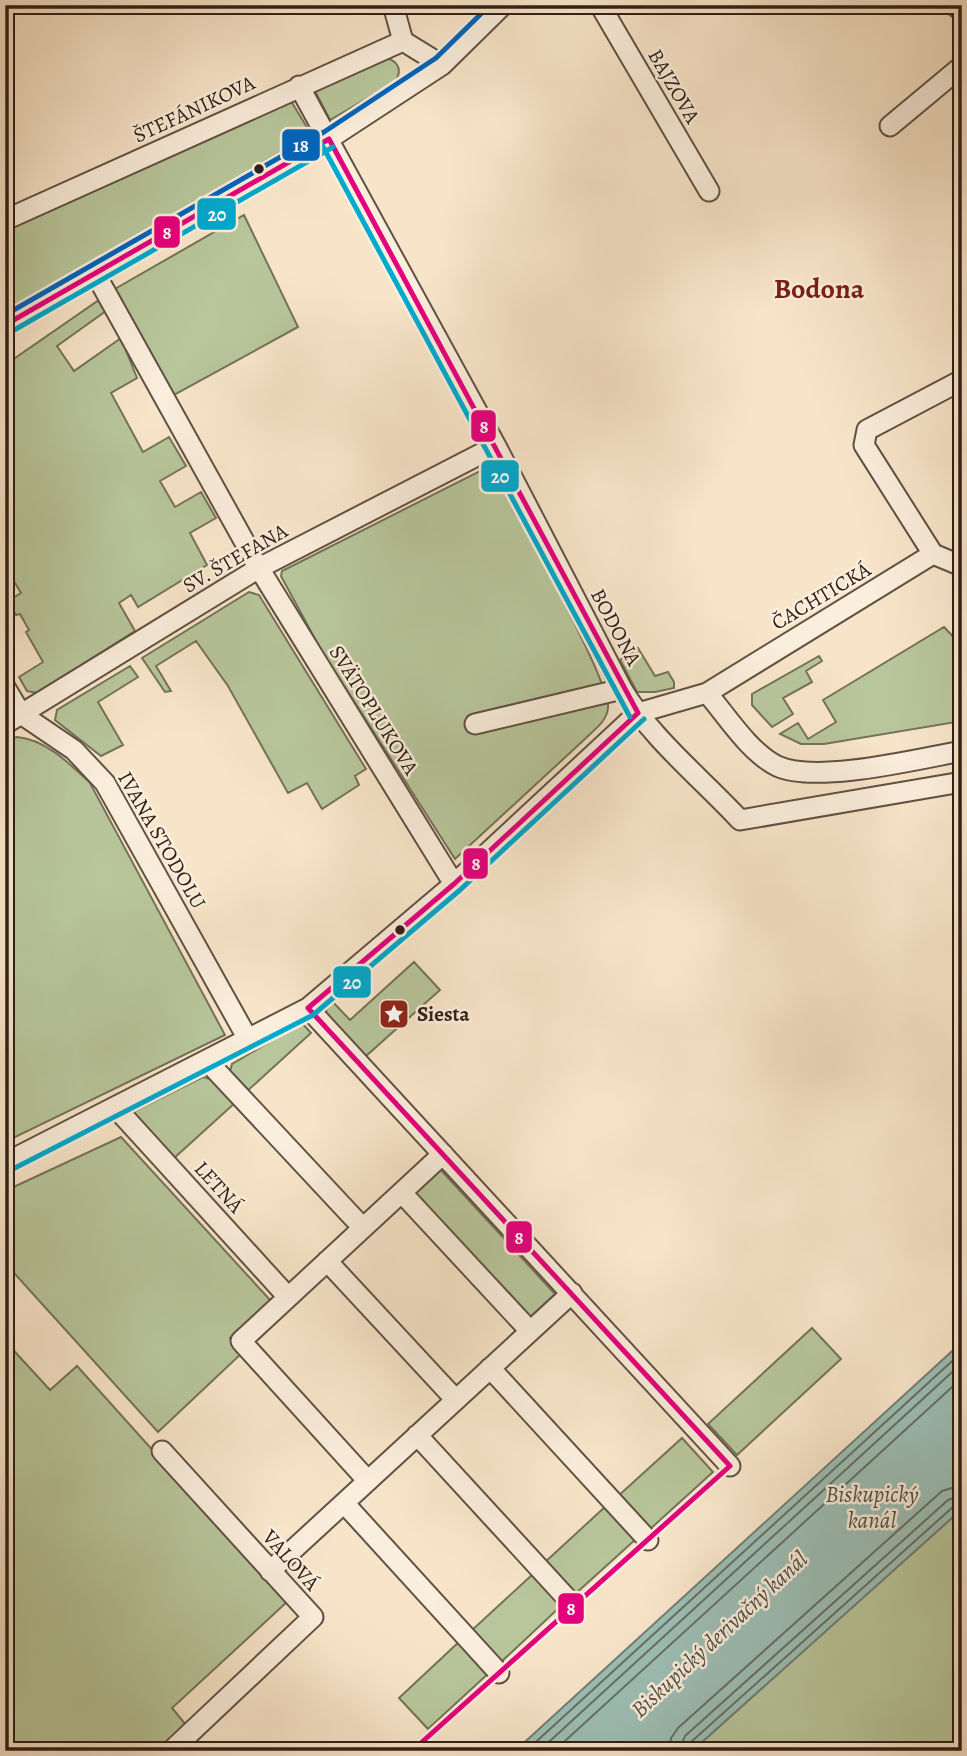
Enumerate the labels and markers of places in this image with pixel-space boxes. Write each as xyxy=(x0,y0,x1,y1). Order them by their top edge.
unlabelled marker xyxy=(252,162,266,176)
unlabelled marker xyxy=(393,923,407,937)
place icon: Siesta xyxy=(377,997,411,1031)
place label: Siesta xyxy=(417,1000,470,1028)

